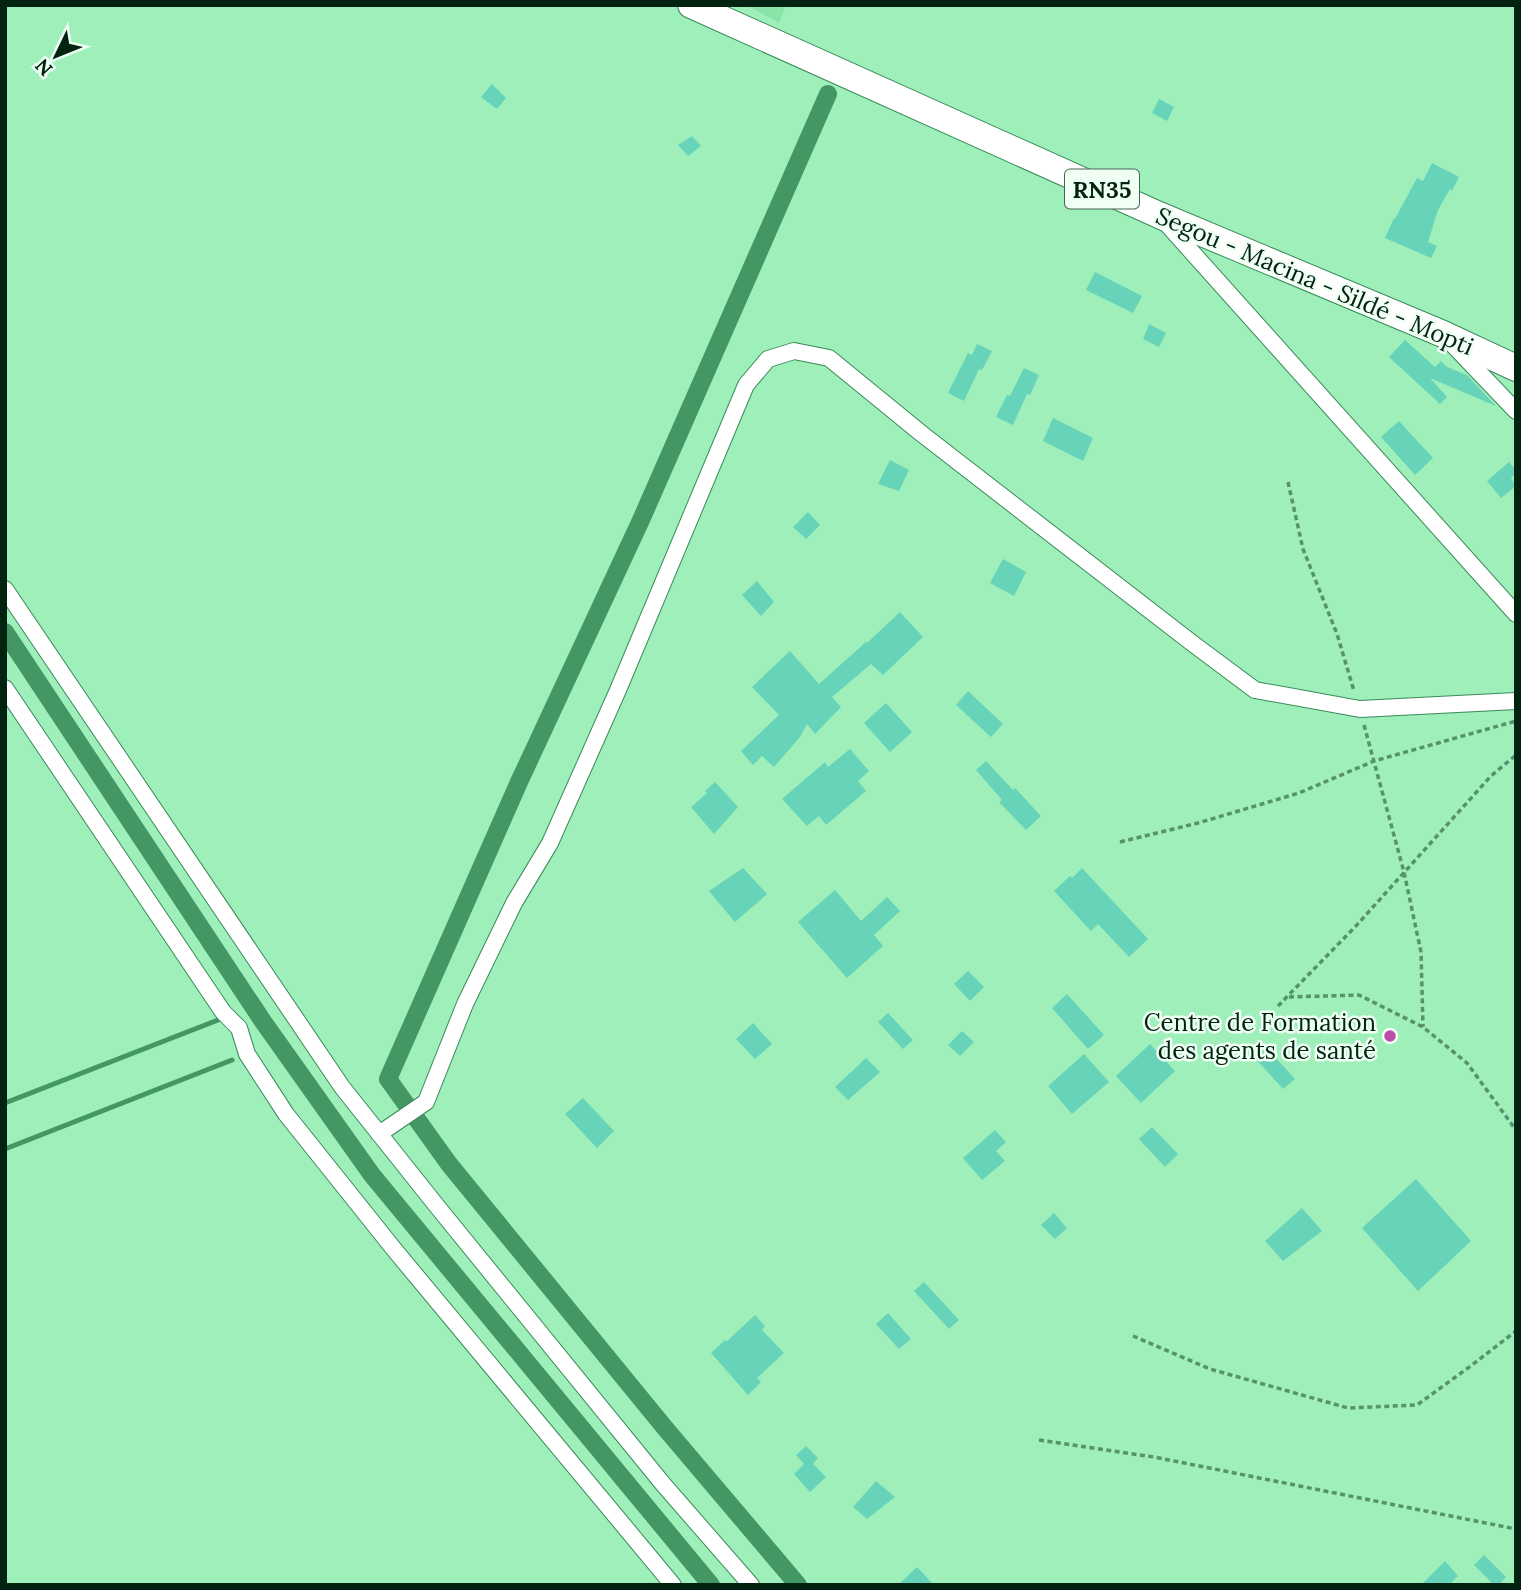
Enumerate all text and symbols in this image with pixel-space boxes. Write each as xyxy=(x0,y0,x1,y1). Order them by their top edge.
north arrow xyxy=(21,21,91,91)
text: N xyxy=(30,54,57,81)
road number: RN35 xyxy=(1065,170,1139,208)
street label: Segou - Macina - Sildé - Mopti xyxy=(1151,200,1479,362)
place label: Centre de Formation des agents de santé xyxy=(1144,1007,1376,1066)
marker: Centre de Formation des agents de santé xyxy=(1382,1028,1398,1044)

